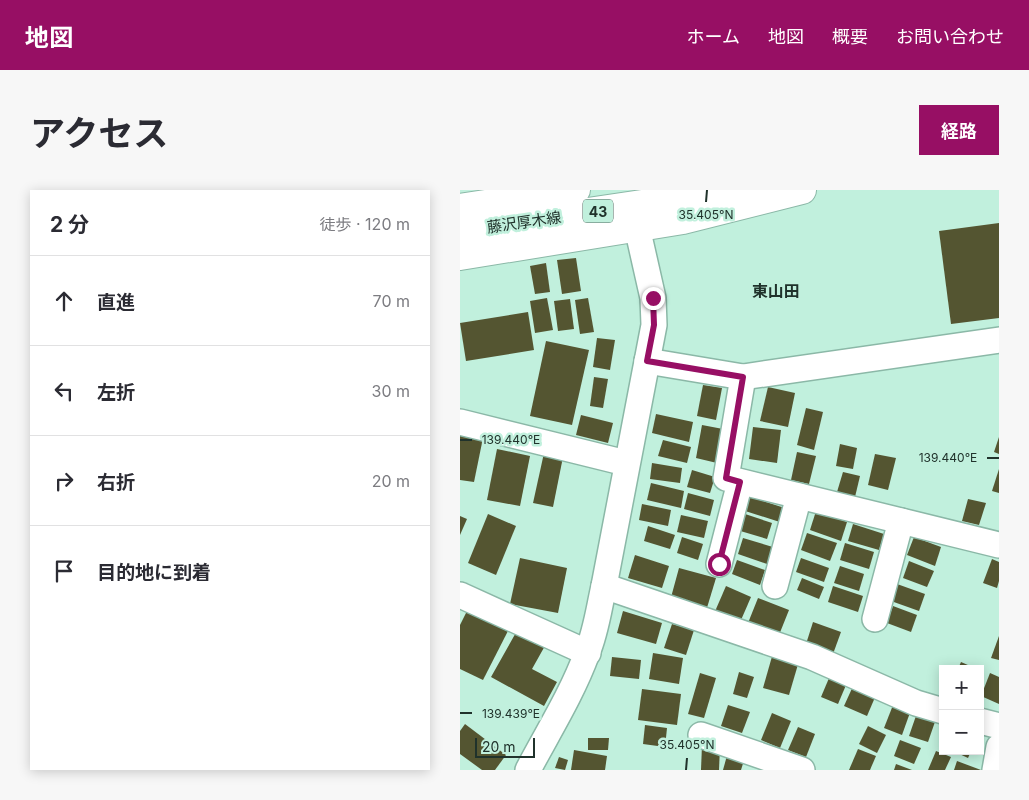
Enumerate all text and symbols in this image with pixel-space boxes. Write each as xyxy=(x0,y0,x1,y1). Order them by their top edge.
text: 地図 xyxy=(25,23,73,52)
text: ホーム xyxy=(687,26,740,47)
text: 地図 xyxy=(768,26,804,47)
text: 概要 xyxy=(832,26,868,47)
text: お問い合わせ xyxy=(896,26,1004,47)
button: 経路 xyxy=(919,105,999,155)
text: アクセス xyxy=(30,112,168,154)
road number: 43 xyxy=(583,200,613,222)
street label: 藤沢厚木線 xyxy=(486,207,562,237)
text: 35.405°N xyxy=(679,207,733,222)
text: 2 分 xyxy=(50,212,89,237)
text: 徒歩 · 120 m xyxy=(320,214,410,234)
district label: 東山田 xyxy=(752,281,800,301)
icon: ahead xyxy=(50,287,78,315)
route end xyxy=(642,287,665,310)
text: 直進 xyxy=(97,291,135,314)
text: 70 m xyxy=(373,291,410,311)
icon: left xyxy=(50,377,78,405)
text: 左折 xyxy=(97,381,135,404)
text: 30 m xyxy=(372,381,410,401)
text: 139.440°E xyxy=(482,432,540,447)
text: 139.440°E xyxy=(919,450,977,465)
icon: right xyxy=(50,467,78,495)
text: 右折 xyxy=(97,471,135,494)
text: 20 m xyxy=(372,471,410,491)
route start xyxy=(708,553,731,576)
icon: arrive xyxy=(50,557,78,585)
text: 目的地に到着 xyxy=(97,561,211,584)
map controls xyxy=(939,665,984,755)
button: + xyxy=(939,665,984,710)
text: 139.439°E xyxy=(482,706,540,721)
button: − xyxy=(939,710,984,755)
scale bar xyxy=(475,735,535,758)
text: 35.405°N xyxy=(660,737,714,752)
text: 20 m xyxy=(482,738,516,755)

